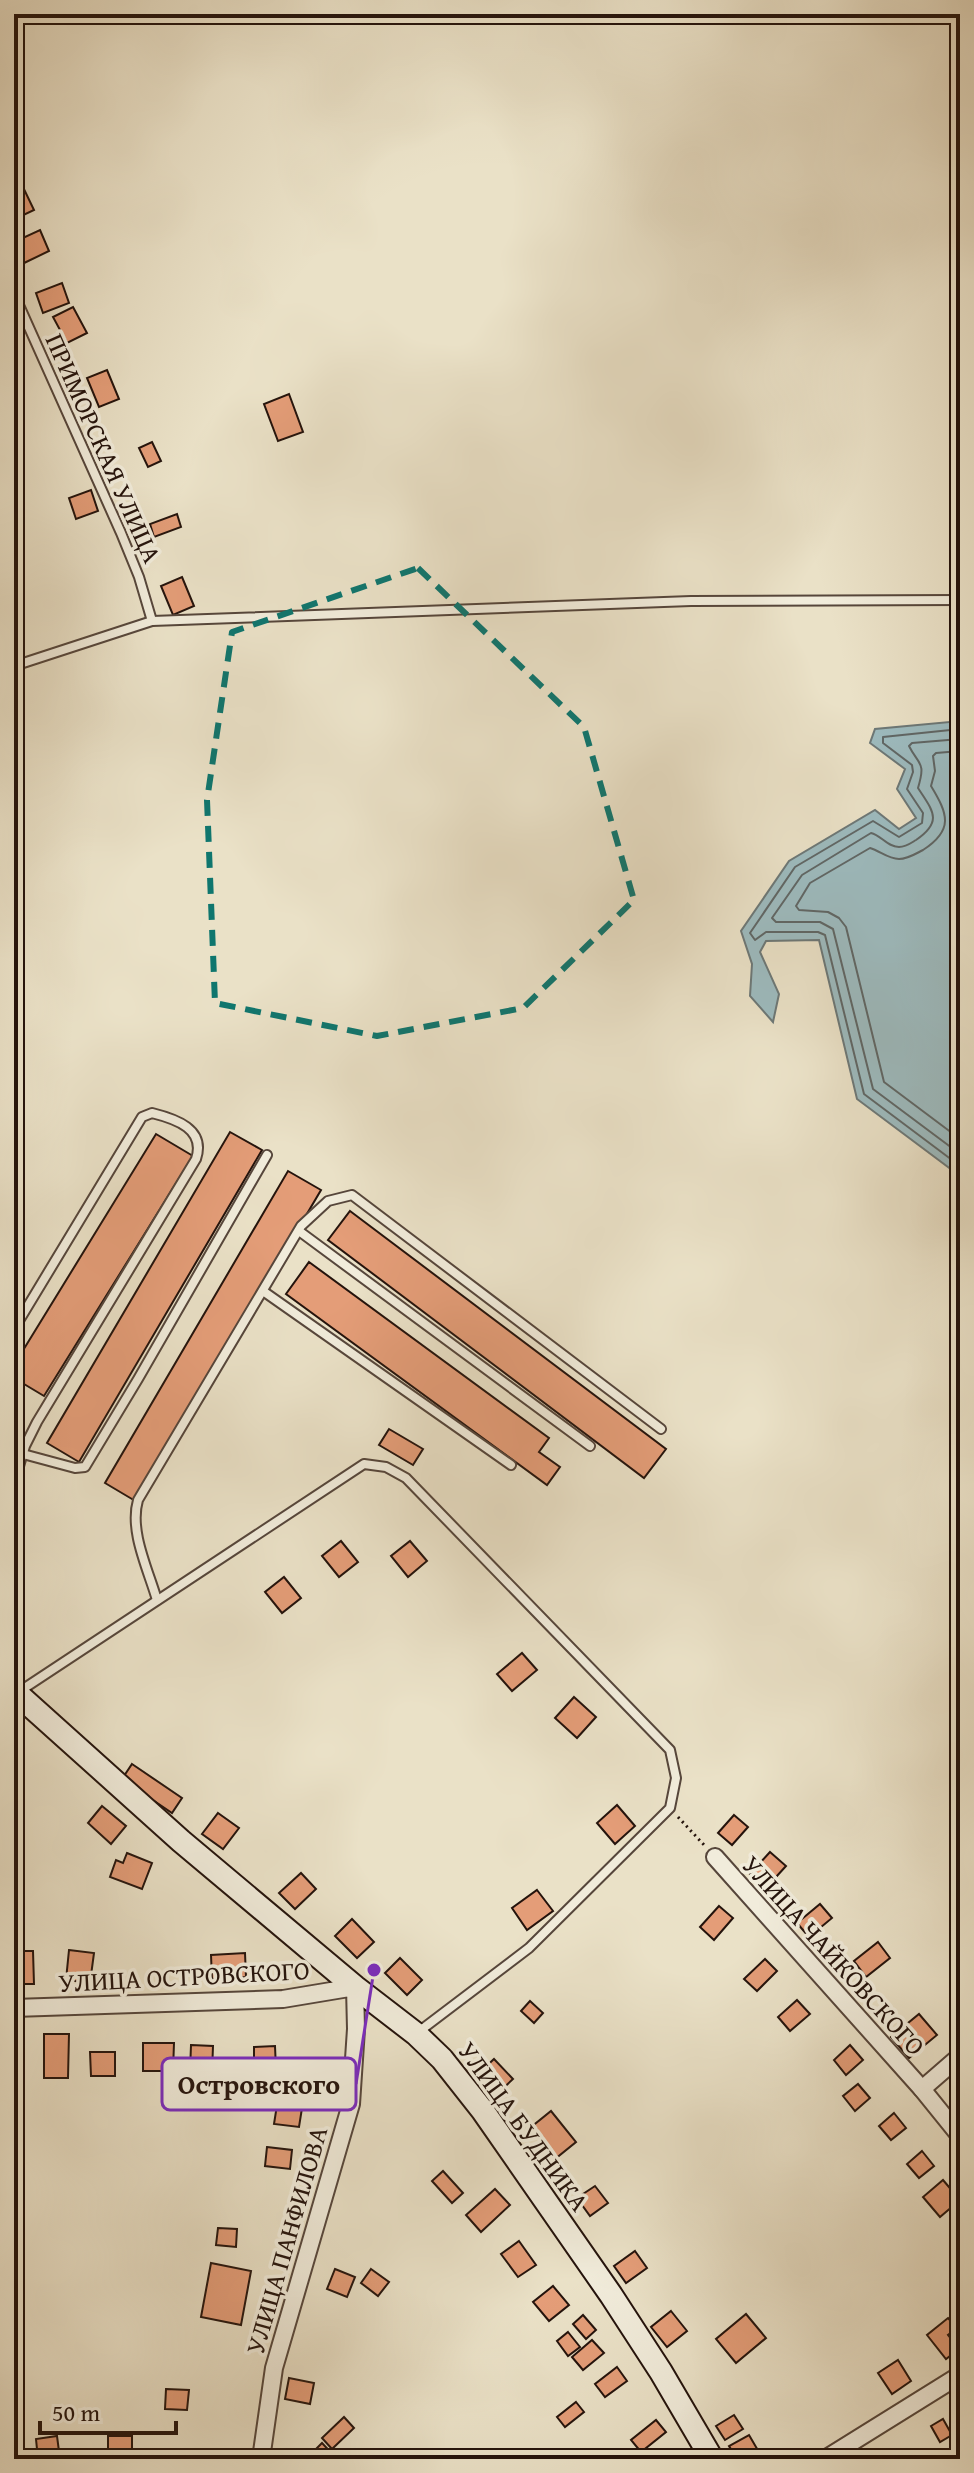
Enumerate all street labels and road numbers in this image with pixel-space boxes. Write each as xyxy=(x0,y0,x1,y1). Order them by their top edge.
street label: ПРИМОРСКАЯ УЛИЦА xyxy=(36,327,172,569)
street label: УЛИЦА ЧАЙКОВСКОГО xyxy=(733,1846,935,2064)
street label: УЛИЦА ОСТРОВСКОГО xyxy=(57,1950,311,2002)
street label: УЛИЦА БУДНИКА xyxy=(449,2033,599,2219)
street label: УЛИЦА ПАНФИЛОВА xyxy=(235,2121,337,2358)

